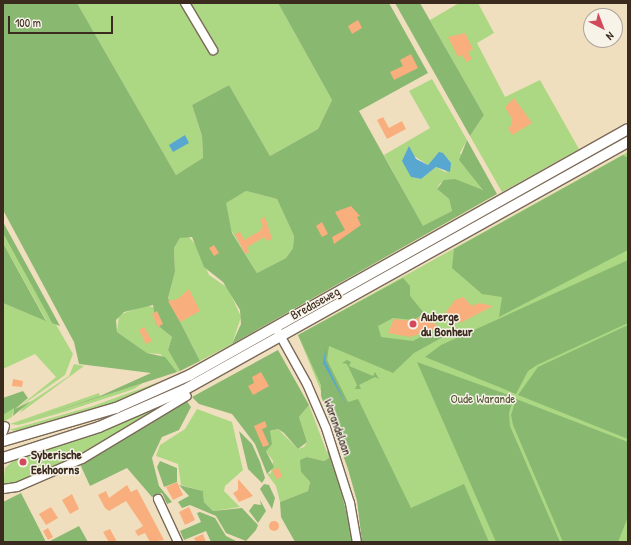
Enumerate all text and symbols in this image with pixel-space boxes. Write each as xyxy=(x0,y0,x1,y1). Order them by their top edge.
scale bar xyxy=(10,8,115,34)
north arrow xyxy=(583,8,623,48)
text: 100 m xyxy=(15,14,41,31)
text: N xyxy=(604,29,617,43)
street label: Bredaseweg xyxy=(288,283,342,323)
place label: Auberge du Bonheur xyxy=(421,309,473,340)
marker: Auberge du Bonheur xyxy=(408,319,418,329)
park label: Oude Warande xyxy=(451,390,515,406)
street label: Warandelaan xyxy=(321,397,355,457)
place label: Syberische Eekhoorns xyxy=(31,447,82,478)
marker: Syberische Eekhoorns xyxy=(18,457,28,467)

